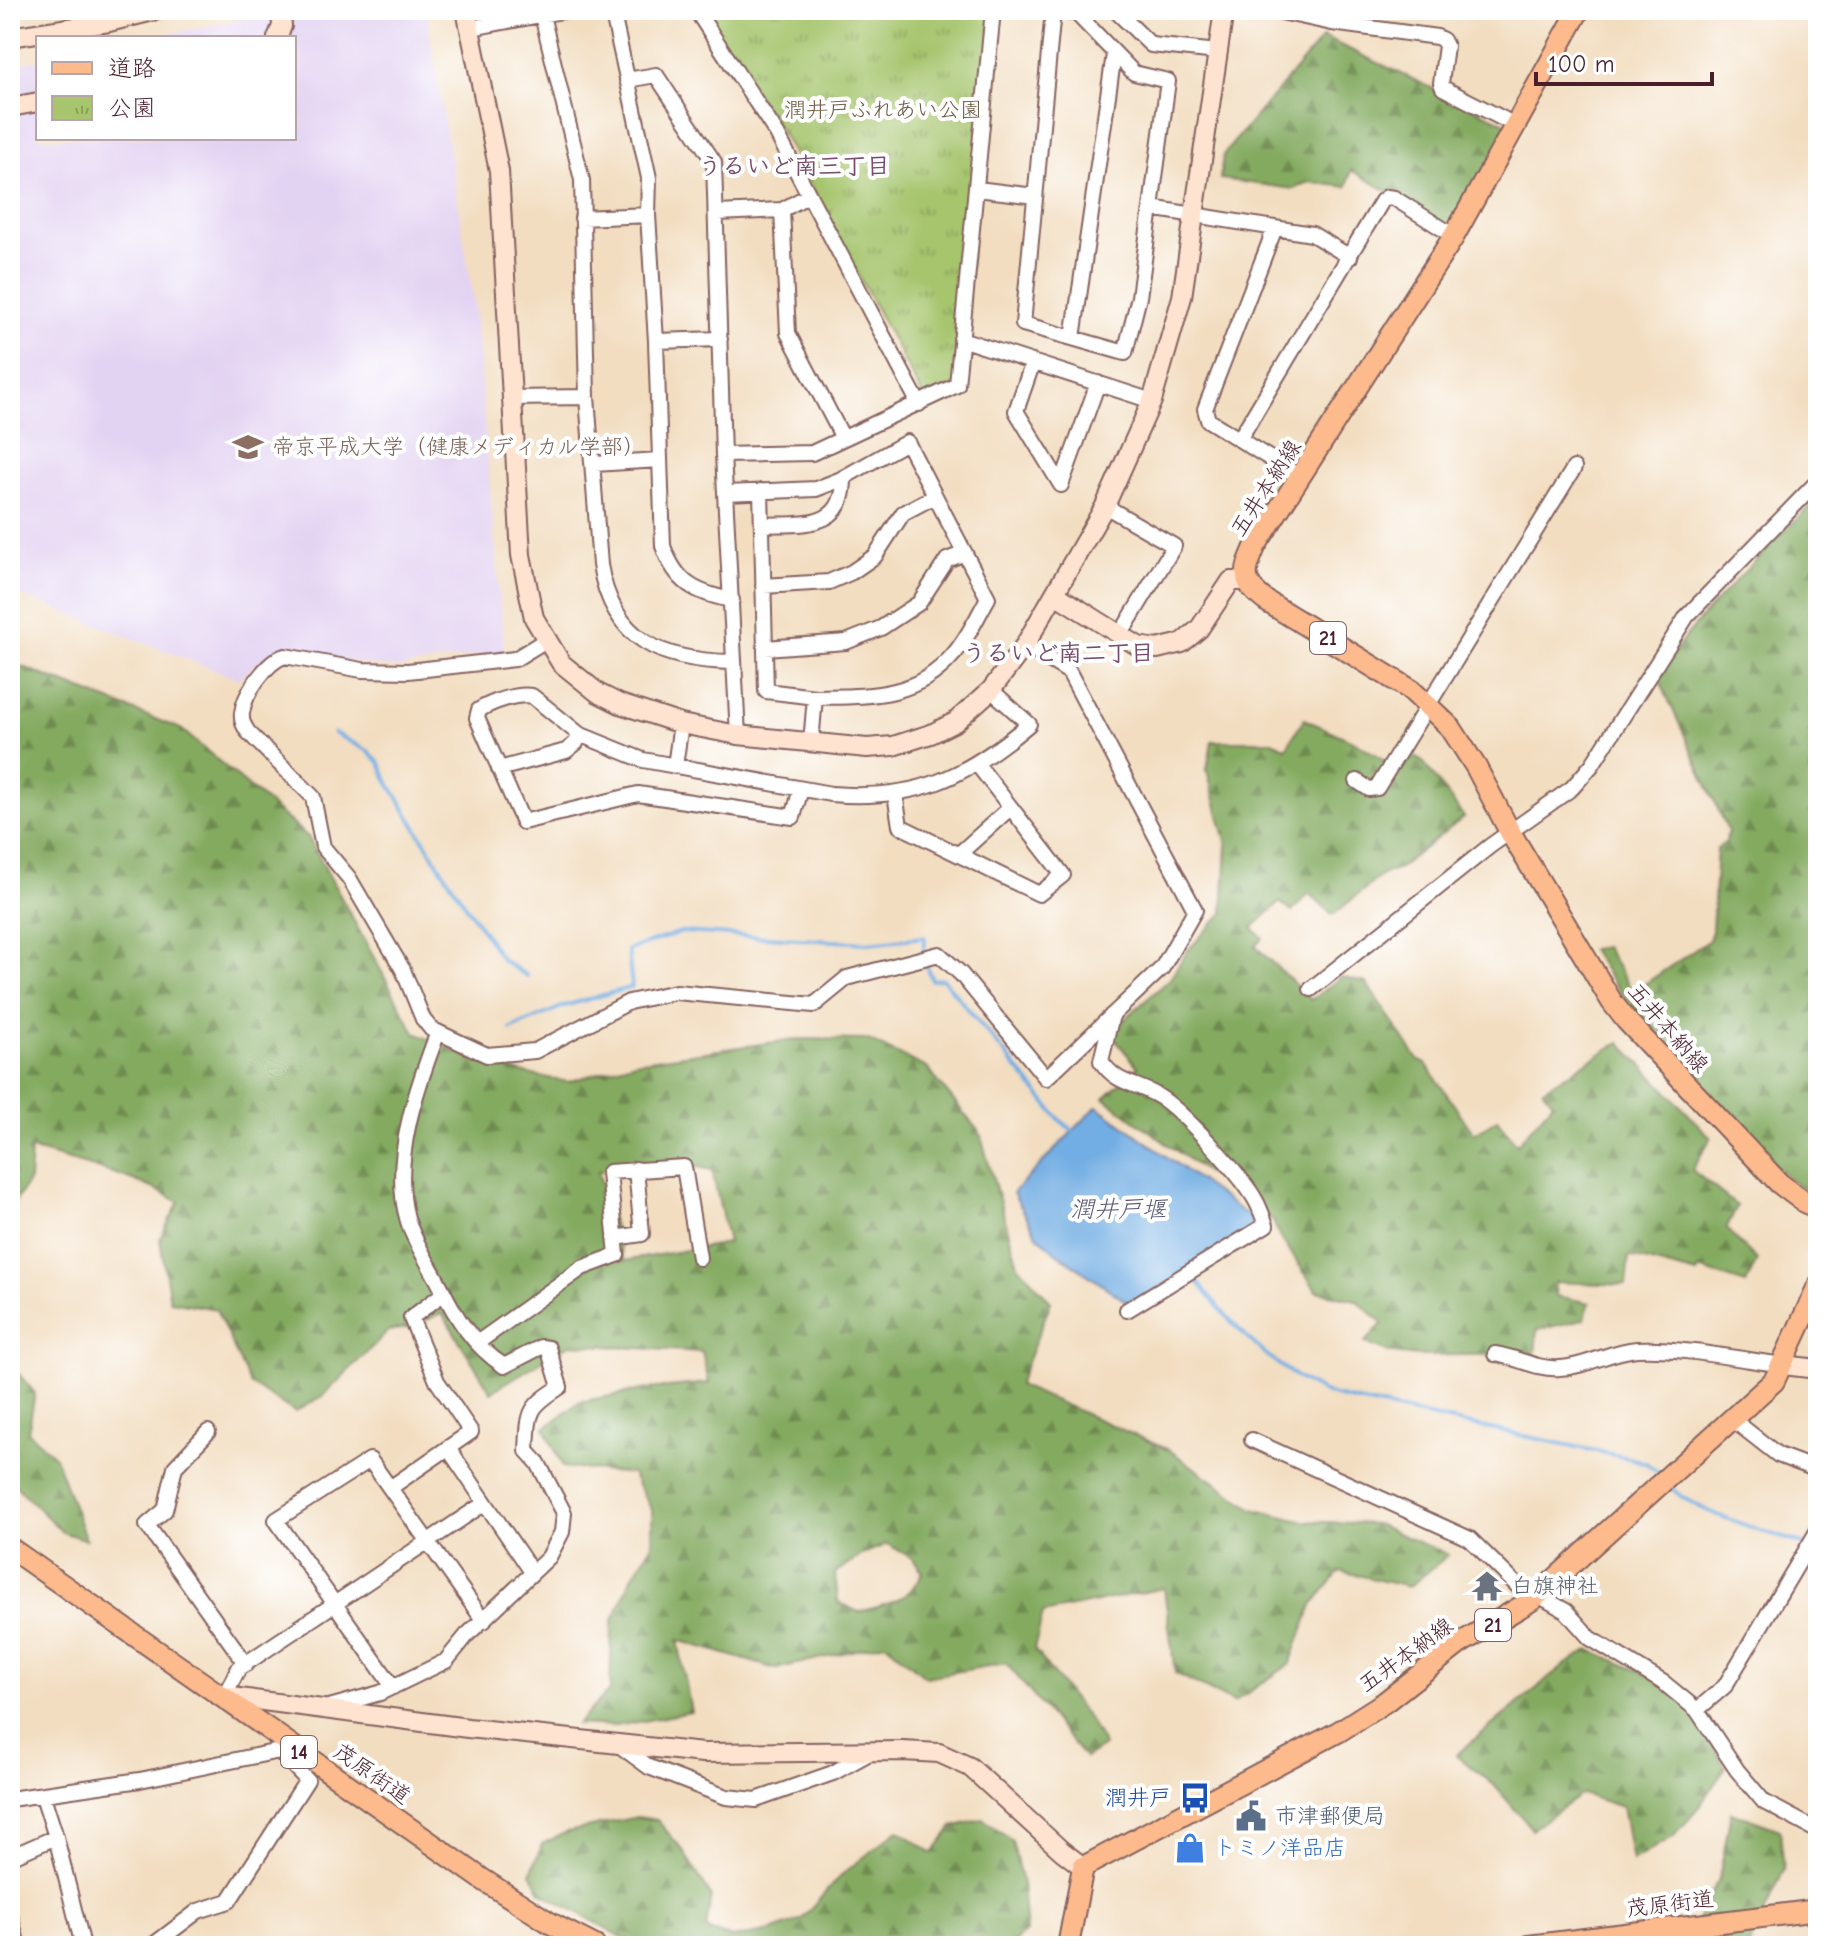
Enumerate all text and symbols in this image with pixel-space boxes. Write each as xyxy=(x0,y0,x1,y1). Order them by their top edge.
legend xyxy=(36,36,296,140)
scale bar xyxy=(1536,36,1712,86)
text: 100 m xyxy=(1548,50,1615,78)
text: 道路 xyxy=(108,54,156,82)
text: 公園 xyxy=(108,94,156,122)
park label: 潤井戸ふれあい公園 xyxy=(784,97,982,123)
district label: うるいど南三丁目 xyxy=(698,152,890,180)
school or university icon: 帝京平成大学（健康メディカル学部） xyxy=(231,430,265,464)
place label: 帝京平成大学（健康メディカル学部） xyxy=(272,434,645,460)
street label: 五井本納線 xyxy=(1225,435,1307,541)
road number: 21 xyxy=(1310,622,1346,654)
district label: うるいど南二丁目 xyxy=(962,639,1154,667)
street label: 五井本納線 xyxy=(1622,978,1714,1078)
water label: 潤井戸堰 xyxy=(1070,1195,1169,1223)
temple icon: 白旗神社 xyxy=(1470,1569,1504,1603)
place label: 白旗神社 xyxy=(1511,1573,1599,1599)
road number: 21 xyxy=(1475,1609,1511,1641)
street label: 五井本納線 xyxy=(1354,1612,1458,1698)
road number: 14 xyxy=(281,1736,317,1768)
street label: 茂原街道 xyxy=(328,1738,416,1810)
bus stop icon: 潤井戸 xyxy=(1178,1781,1212,1815)
place label: 潤井戸 xyxy=(1105,1785,1171,1811)
public building icon: 市津郵便局 xyxy=(1234,1799,1268,1833)
place label: 市津郵便局 xyxy=(1275,1803,1385,1829)
shop icon: トミノ洋品店 xyxy=(1173,1831,1207,1865)
place label: トミノ洋品店 xyxy=(1214,1835,1346,1861)
street label: 茂原街道 xyxy=(1625,1886,1715,1922)

